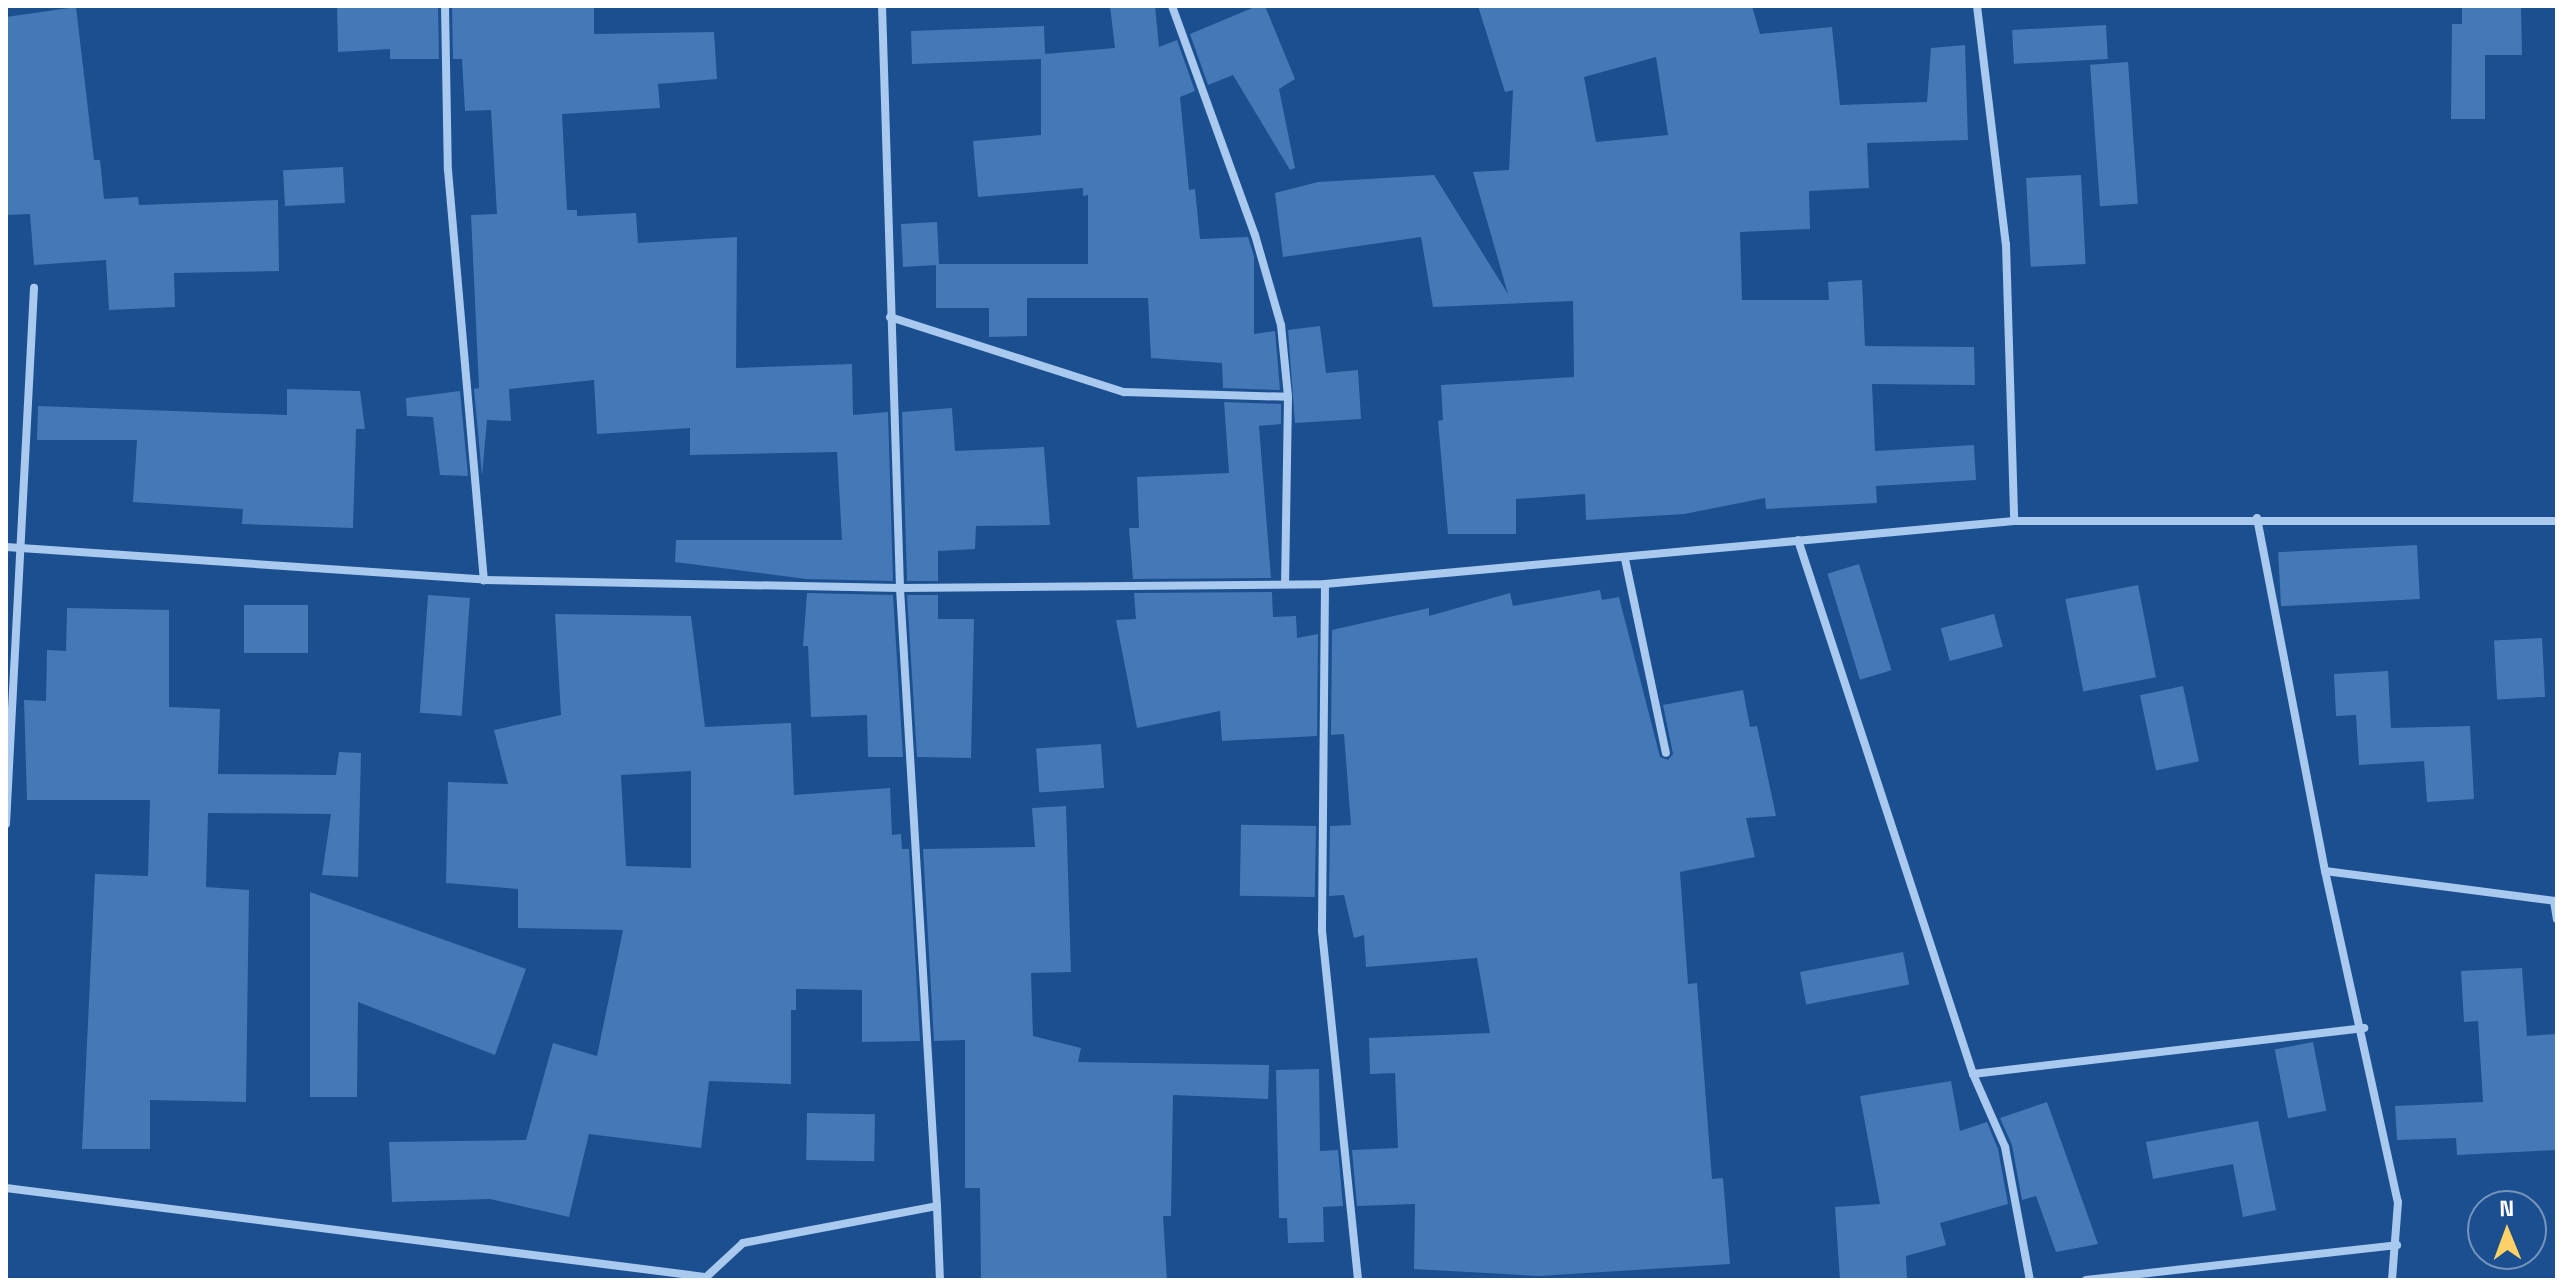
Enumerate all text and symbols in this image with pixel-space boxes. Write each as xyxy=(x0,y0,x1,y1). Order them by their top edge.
north arrow xyxy=(2467,1190,2547,1270)
text: N xyxy=(2499,1194,2514,1222)

